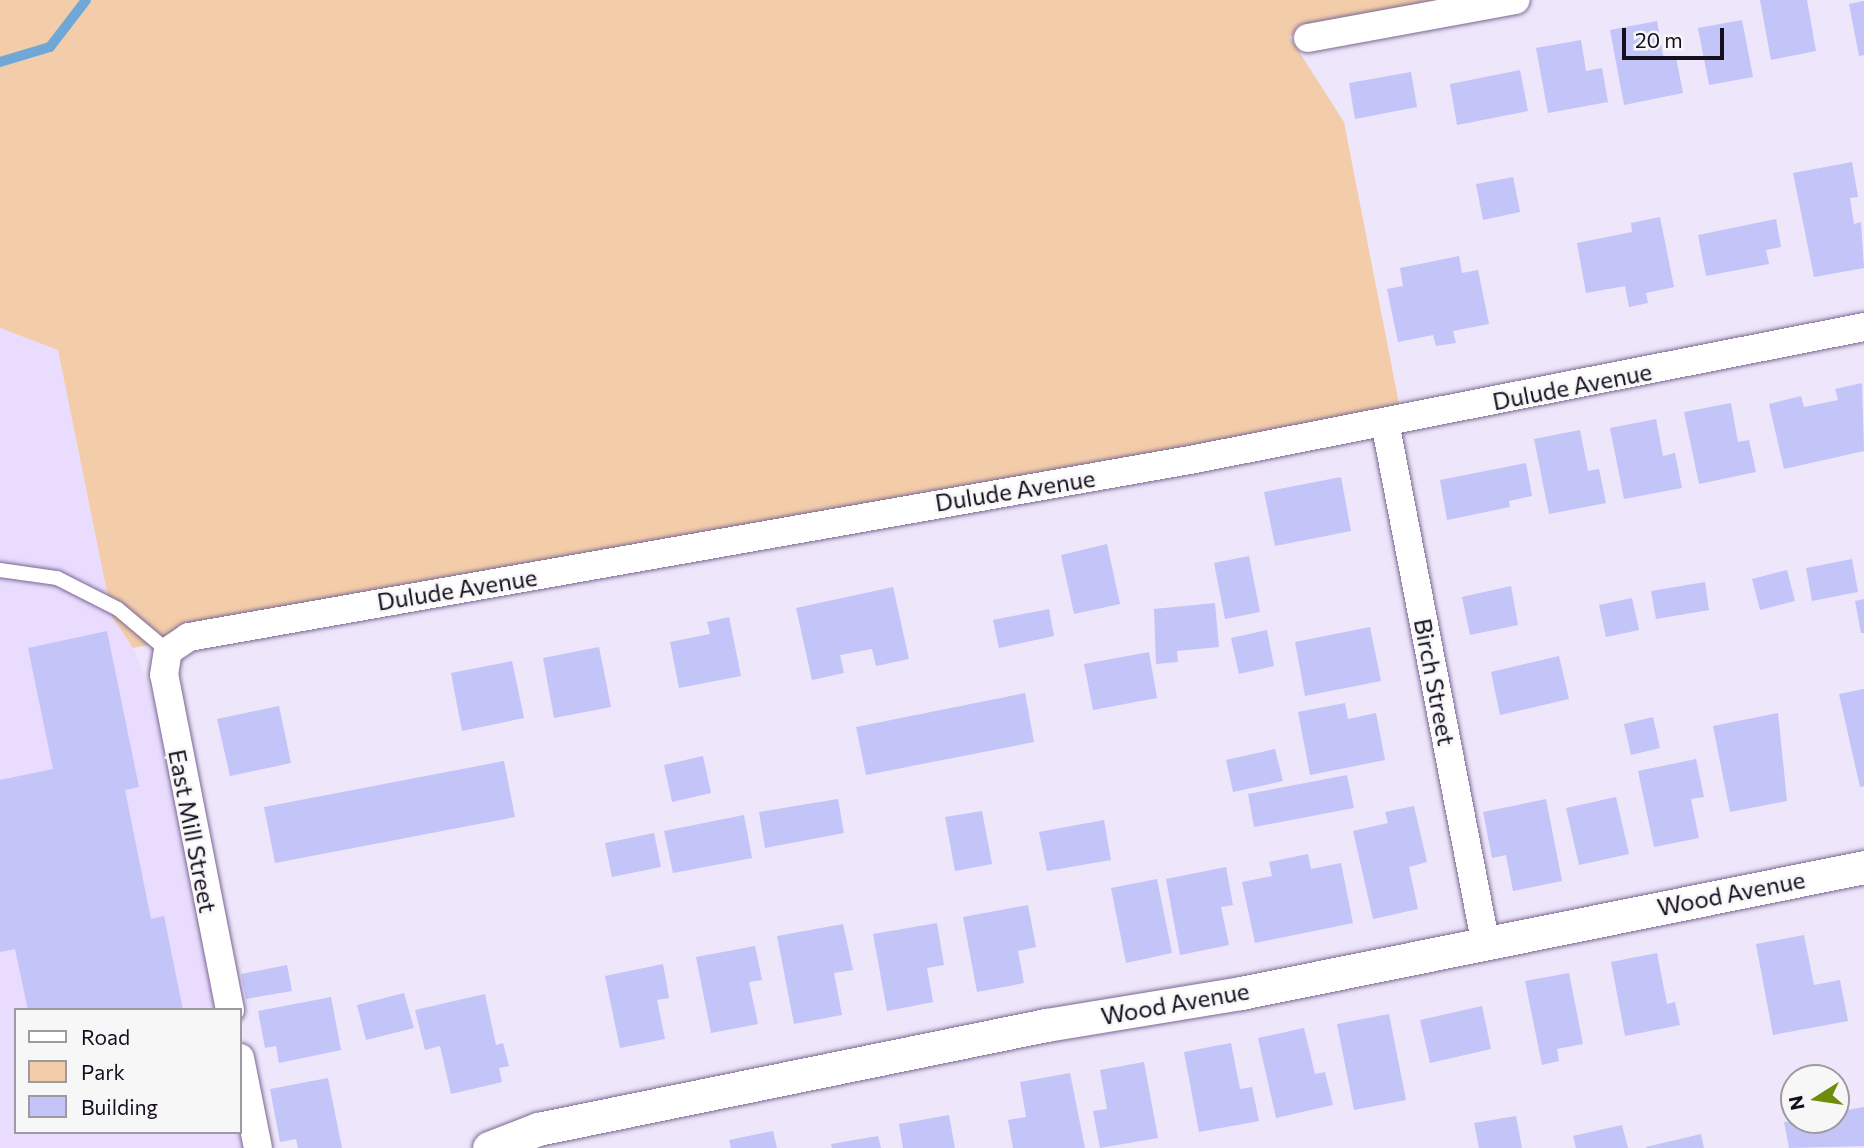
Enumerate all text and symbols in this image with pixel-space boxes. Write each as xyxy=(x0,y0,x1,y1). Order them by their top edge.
scale bar xyxy=(1626,14,1728,58)
text: 20 m xyxy=(1635,27,1683,52)
street label: Dulude Avenue xyxy=(1490,356,1654,416)
street label: Dulude Avenue xyxy=(933,463,1097,517)
street label: Dulude Avenue xyxy=(375,562,539,616)
street label: Birch Street xyxy=(1409,616,1461,748)
street label: East Mill Street xyxy=(163,747,223,915)
street label: Wood Avenue xyxy=(1655,865,1807,921)
street label: Wood Avenue xyxy=(1099,976,1251,1030)
legend xyxy=(14,1008,242,1134)
text: Road xyxy=(81,1024,130,1049)
text: Park xyxy=(81,1059,125,1084)
north arrow xyxy=(1780,1064,1850,1134)
text: Building xyxy=(81,1094,158,1119)
text: N xyxy=(1783,1094,1809,1112)

